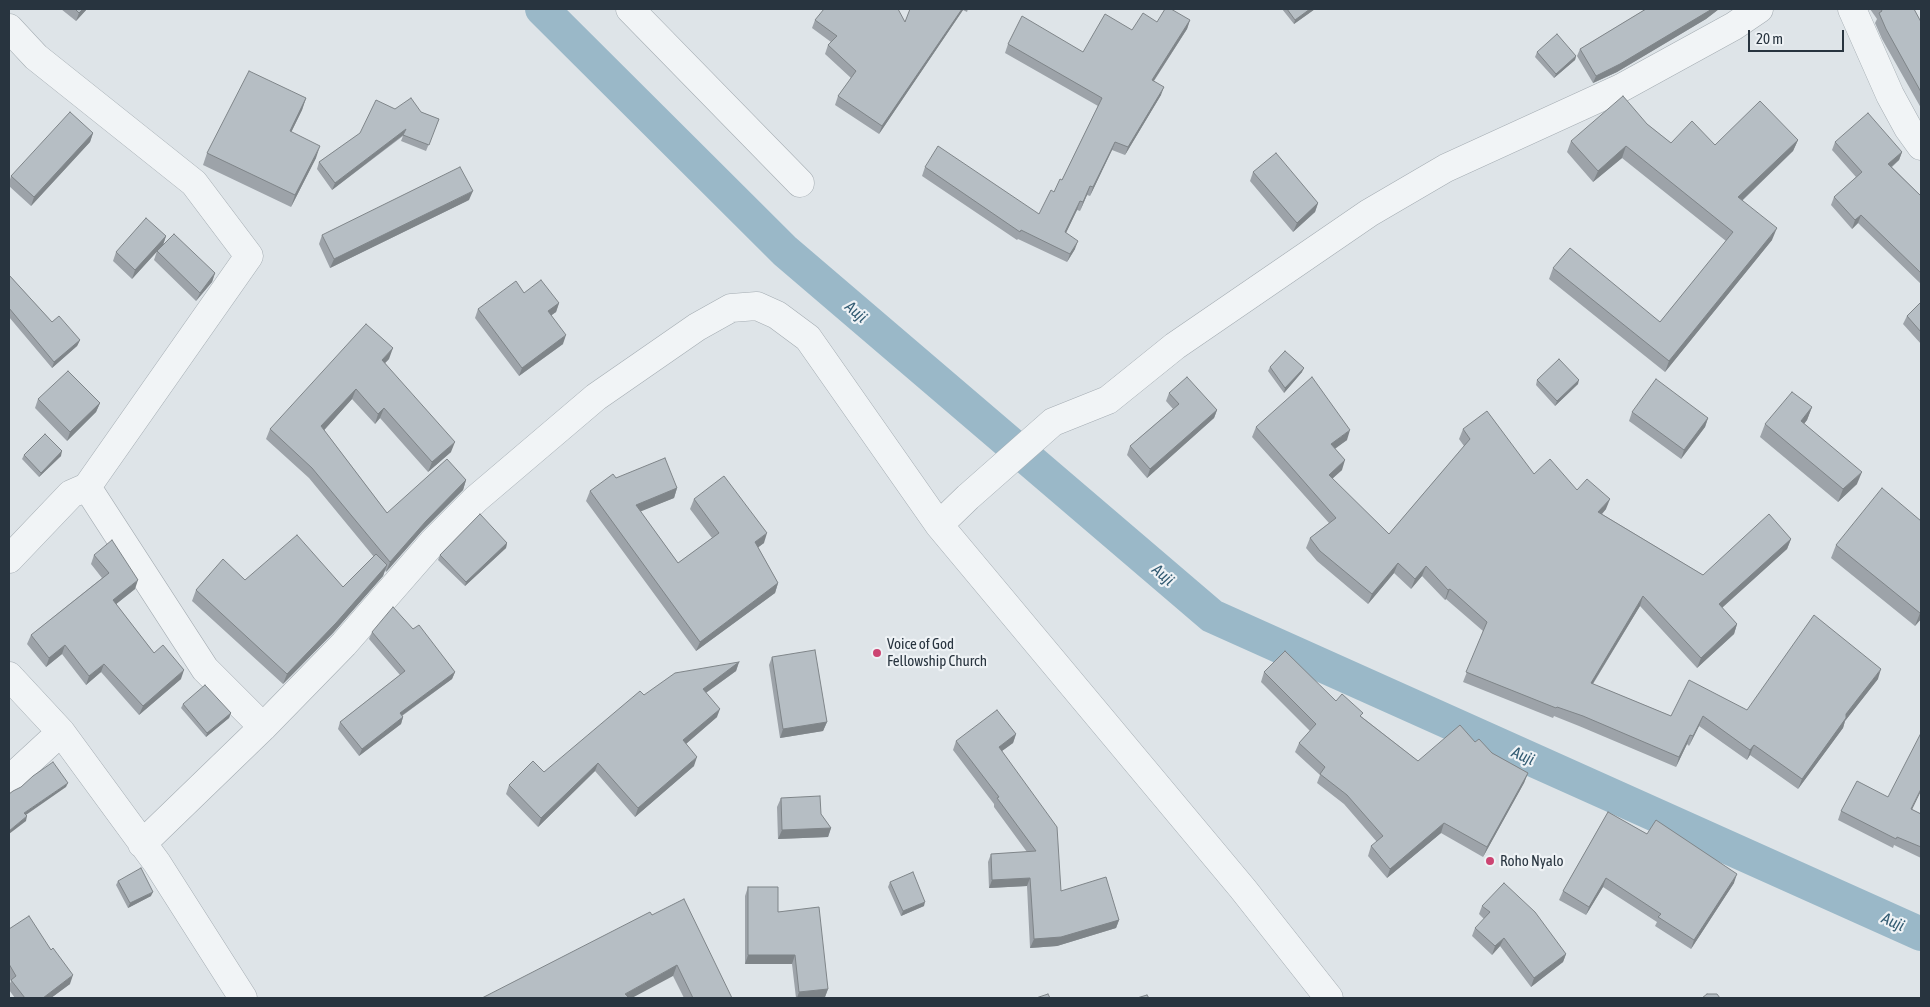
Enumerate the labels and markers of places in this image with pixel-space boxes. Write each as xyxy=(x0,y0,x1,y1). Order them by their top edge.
place label: Voice of God Fellowship Church xyxy=(887,635,987,670)
marker: Voice of God Fellowship Church xyxy=(871,647,883,659)
place label: Roho Nyalo xyxy=(1500,852,1564,870)
marker: Roho Nyalo xyxy=(1484,855,1496,867)

